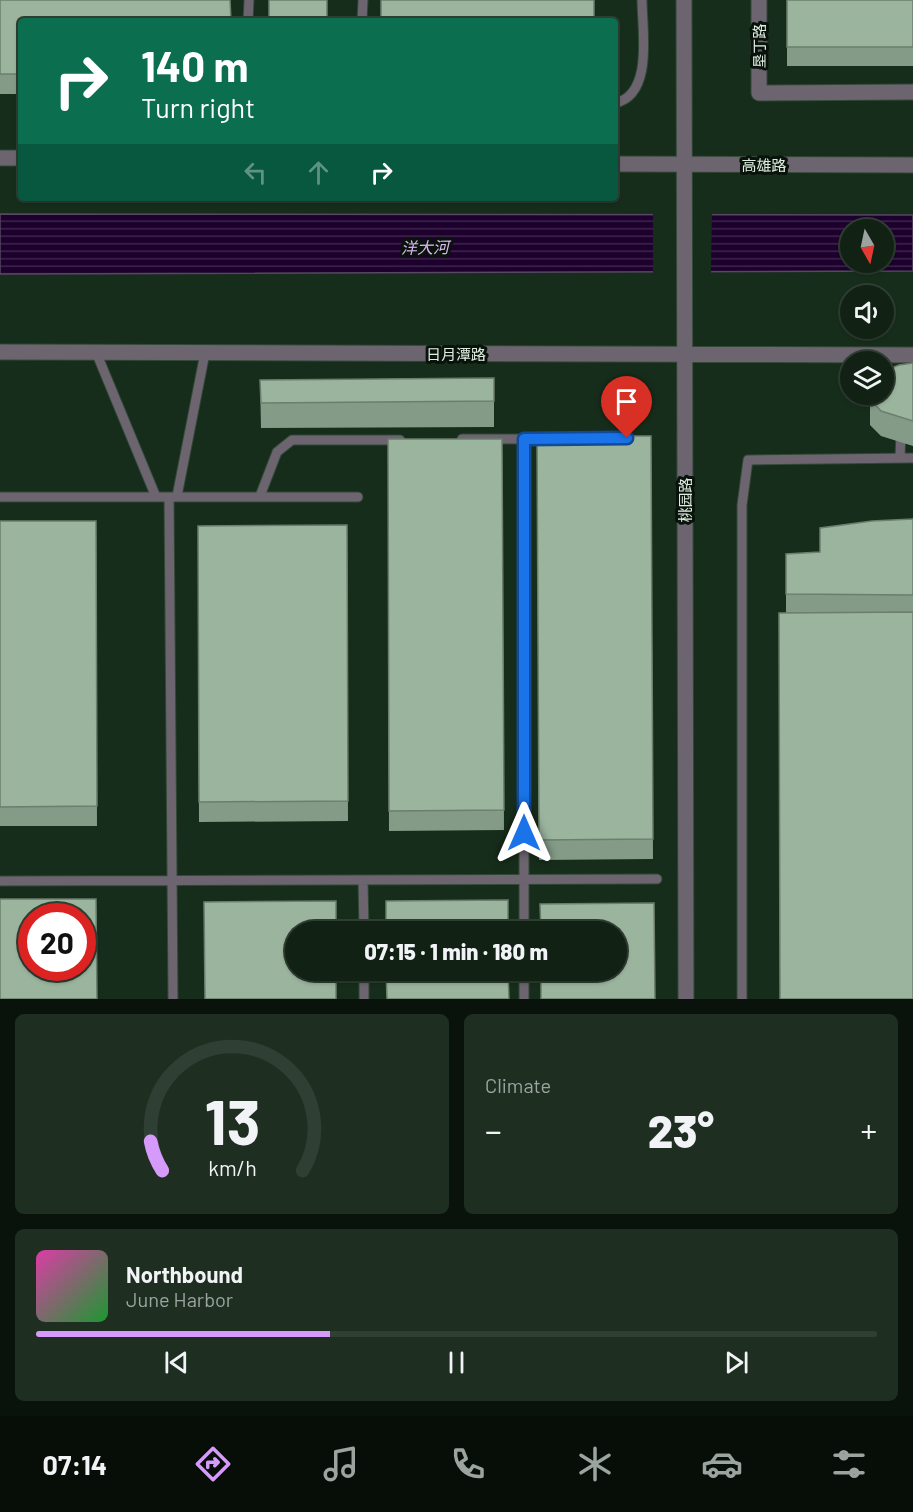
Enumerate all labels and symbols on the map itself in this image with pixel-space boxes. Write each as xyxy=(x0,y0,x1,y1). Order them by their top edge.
street label: 垦丁路 xyxy=(750,23,768,69)
street label: 高雄路 xyxy=(741,156,787,174)
north arrow xyxy=(840,219,894,273)
water label: 洋大河 xyxy=(401,237,452,257)
street label: 日月潭路 xyxy=(426,345,486,363)
pin xyxy=(601,376,652,438)
street label: 桃园路 xyxy=(676,477,694,523)
position arrow xyxy=(492,801,556,865)
speed limit sign: 20 xyxy=(18,903,96,981)

